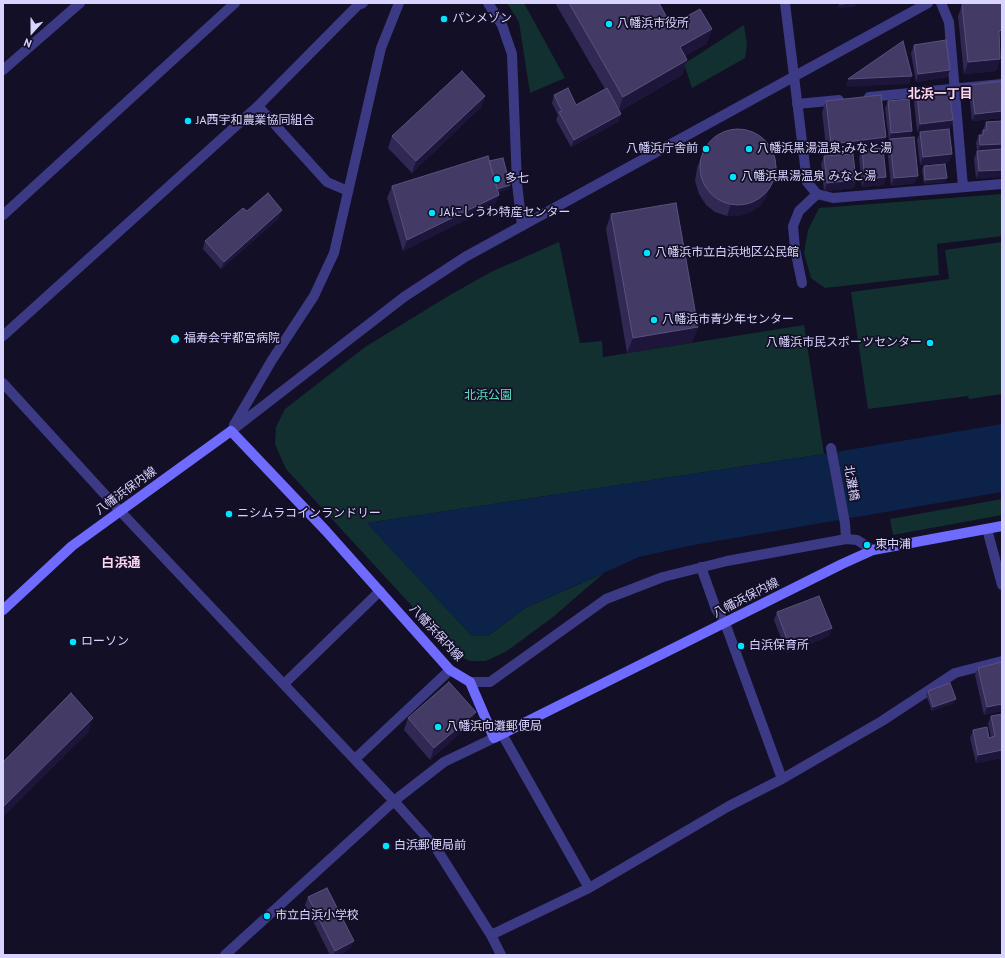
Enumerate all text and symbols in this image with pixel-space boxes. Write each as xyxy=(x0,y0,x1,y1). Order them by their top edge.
north arrow xyxy=(12,12,52,52)
place label: パンメゾン xyxy=(452,12,512,26)
marker: パンメゾン xyxy=(439,14,449,24)
place label: 八幡浜市役所 xyxy=(617,17,689,31)
marker: 八幡浜市役所 xyxy=(604,19,614,29)
text: N xyxy=(22,35,34,51)
district label: 北浜一丁目 xyxy=(908,86,972,102)
place label: JA西宇和農業協同組合 xyxy=(196,114,315,128)
marker: JA西宇和農業協同組合 xyxy=(183,116,193,126)
place label: 八幡浜庁舎前 xyxy=(626,142,698,156)
place label: 八幡浜黒湯温泉;みなと湯 xyxy=(757,142,892,156)
marker: 八幡浜庁舎前 xyxy=(701,144,711,154)
marker: 八幡浜黒湯温泉;みなと湯 xyxy=(744,144,754,154)
place label: 八幡浜黒湯温泉 みなと湯 xyxy=(741,170,876,184)
place label: 多七 xyxy=(505,172,529,186)
marker: 八幡浜黒湯温泉 みなと湯 xyxy=(728,172,738,182)
marker: 多七 xyxy=(492,174,502,184)
place label: JAにしうわ特産センター xyxy=(440,206,571,220)
marker: JAにしうわ特産センター xyxy=(427,208,437,218)
place label: 八幡浜市立白浜地区公民館 xyxy=(655,246,799,260)
marker: 八幡浜市立白浜地区公民館 xyxy=(642,248,652,258)
place label: 八幡浜市青少年センター xyxy=(662,313,794,327)
marker: 八幡浜市青少年センター xyxy=(649,315,659,325)
place label: 福寿会宇都宮病院 xyxy=(184,332,280,346)
marker: 福寿会宇都宮病院 xyxy=(169,333,181,345)
place label: 八幡浜市民スポーツセンター xyxy=(766,336,922,350)
marker: 八幡浜市民スポーツセンター xyxy=(925,338,935,348)
park label: 北浜公園 xyxy=(464,389,512,403)
street label: 八幡浜保内線 xyxy=(93,464,159,518)
street label: 北灘橋 xyxy=(841,464,861,502)
place label: ニシムラコインランドリー xyxy=(237,507,381,521)
marker: ニシムラコインランドリー xyxy=(224,509,234,519)
place label: 東中浦 xyxy=(875,538,911,552)
marker: 東中浦 xyxy=(862,540,872,550)
district label: 白浜通 xyxy=(102,555,140,571)
street label: 八幡浜保内線 xyxy=(711,575,781,621)
street label: 八幡浜保内線 xyxy=(406,602,466,664)
place label: ローソン xyxy=(81,635,129,649)
marker: ローソン xyxy=(68,637,78,647)
place label: 白浜保育所 xyxy=(749,639,809,653)
marker: 白浜保育所 xyxy=(736,641,746,651)
place label: 八幡浜向灘郵便局 xyxy=(446,720,542,734)
marker: 八幡浜向灘郵便局 xyxy=(433,722,443,732)
place label: 白浜郵便局前 xyxy=(394,839,466,853)
marker: 白浜郵便局前 xyxy=(381,841,391,851)
place label: 市立白浜小学校 xyxy=(275,909,359,923)
marker: 市立白浜小学校 xyxy=(262,911,272,921)

